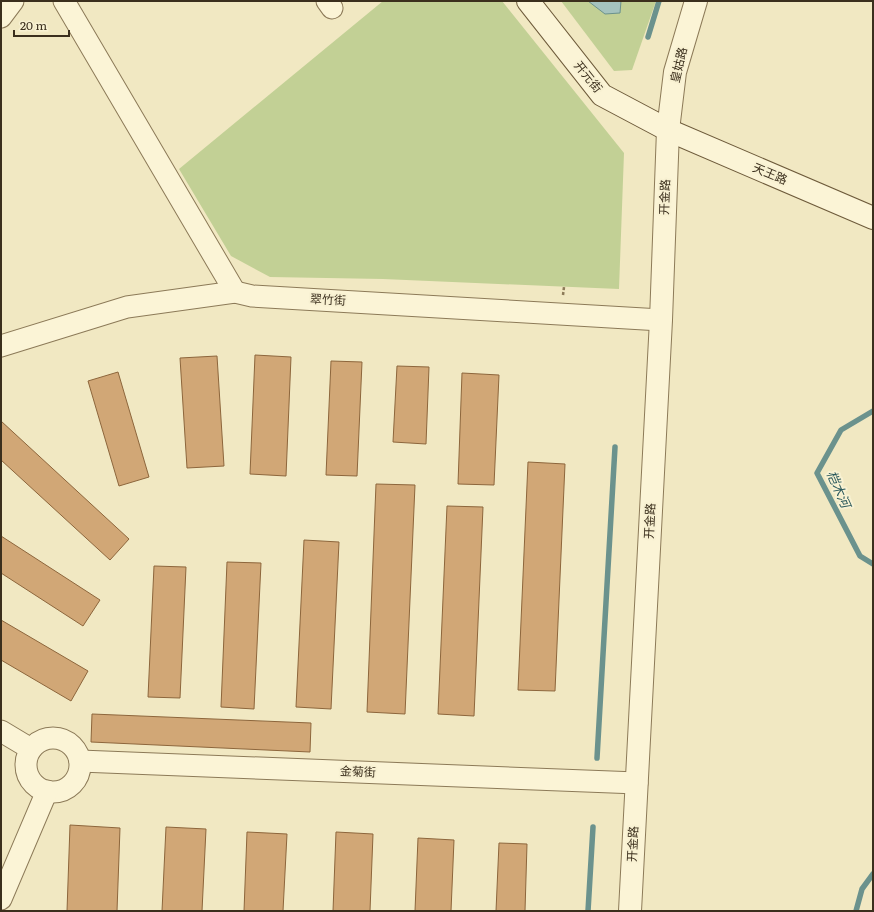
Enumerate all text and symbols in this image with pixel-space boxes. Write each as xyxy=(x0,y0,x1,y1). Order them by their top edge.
scale bar xyxy=(14,12,69,38)
text: 20 m xyxy=(20,16,47,34)
street label: 皇姑路 xyxy=(665,45,691,84)
street label: 开元街 xyxy=(570,57,607,96)
street label: 天王路 xyxy=(750,158,790,188)
street label: 开金路 xyxy=(654,179,674,215)
street label: 翠竹街 xyxy=(310,289,347,309)
water label: 桤木河 xyxy=(823,467,857,513)
street label: 开金路 xyxy=(639,502,659,539)
street label: 金菊街 xyxy=(340,761,376,781)
street label: 开金路 xyxy=(622,825,642,862)

